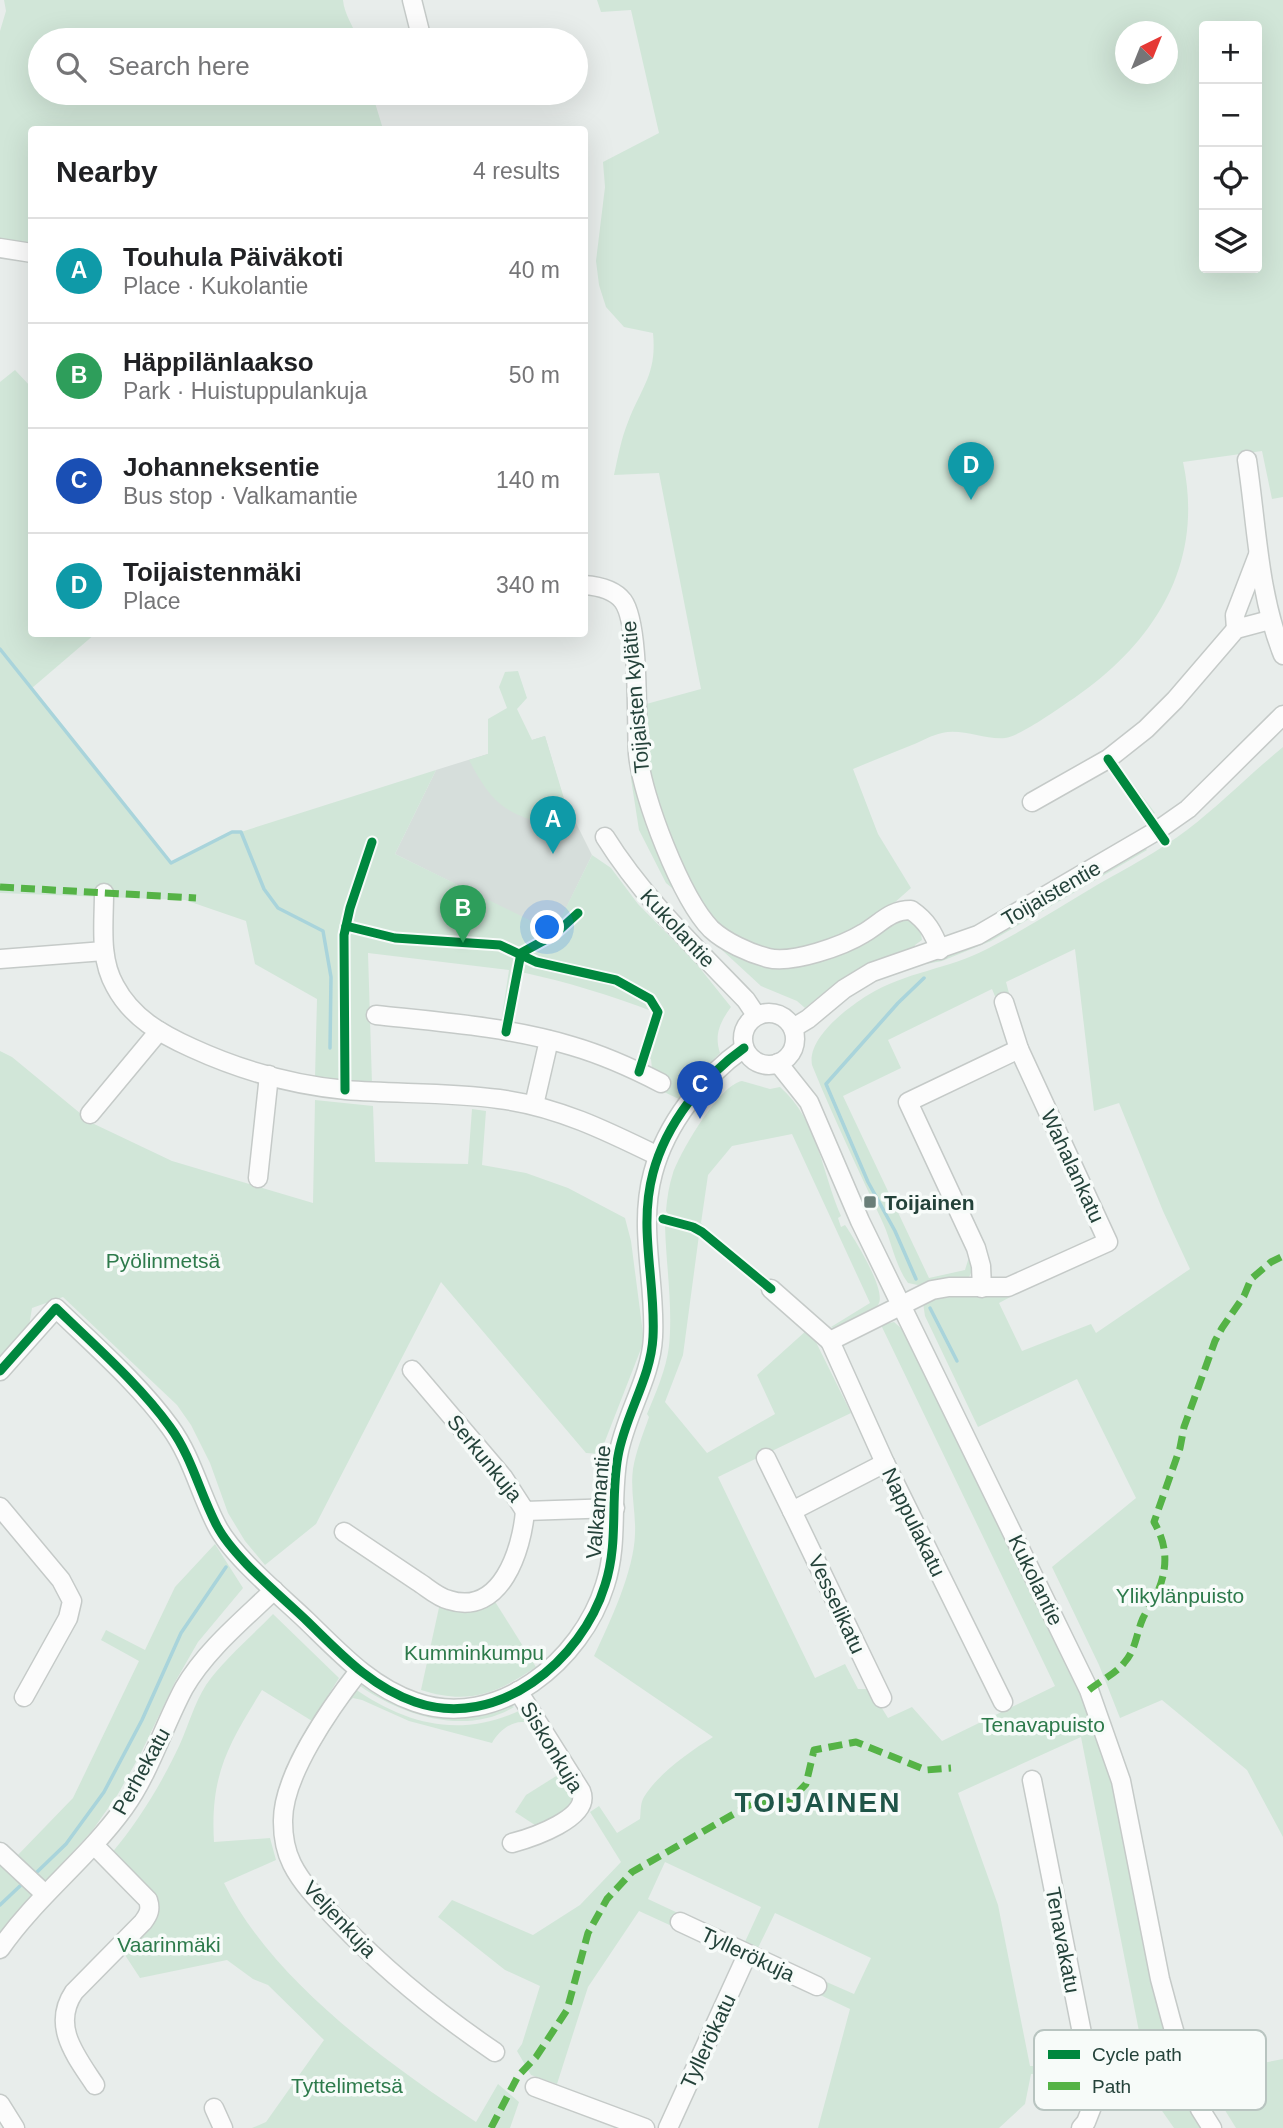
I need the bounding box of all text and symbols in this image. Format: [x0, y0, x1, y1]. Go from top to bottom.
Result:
north arrow [1115, 21, 1178, 84]
map controls [1199, 21, 1262, 273]
button: + [1199, 21, 1262, 84]
search box [28, 28, 588, 105]
icon: search [52, 48, 90, 86]
text: Search here [108, 51, 250, 81]
button: − [1199, 84, 1262, 147]
button: locate [1199, 147, 1262, 210]
text: Nearby [56, 155, 158, 188]
text: 4 results [473, 158, 560, 184]
button: layers [1199, 210, 1262, 273]
text: Touhula Päiväkoti [123, 242, 344, 272]
text: A [71, 257, 87, 283]
text: 40 m [509, 257, 560, 283]
text: Place · Kukolantie [123, 273, 308, 299]
text: Häppilänlaakso [123, 347, 314, 377]
text: B [71, 362, 87, 388]
text: 50 m [509, 362, 560, 388]
text: Park · Huistuppulankuja [123, 378, 367, 404]
pin: D [948, 442, 994, 500]
text: Johanneksentie [123, 452, 320, 482]
text: C [71, 467, 87, 493]
text: 140 m [496, 467, 560, 493]
text: Bus stop · Valkamantie [123, 483, 358, 509]
text: Toijaistenmäki [123, 557, 302, 587]
text: D [71, 572, 87, 598]
text: 340 m [496, 572, 560, 598]
text: Place [123, 588, 181, 614]
street label: Toijaisten kylätie [617, 620, 653, 774]
pin: A [530, 796, 576, 854]
street label: Toijaistentie [998, 856, 1104, 930]
street label: Kukolantie [636, 884, 720, 972]
pin: B [440, 885, 486, 943]
your location [530, 910, 564, 944]
pin: C [677, 1061, 723, 1119]
street label: Wahalankatu [1037, 1106, 1109, 1226]
place label: Toijainen [884, 1191, 975, 1214]
marker: Toijainen [862, 1194, 878, 1210]
park label: Pyölinmetsä [106, 1249, 221, 1272]
street label: Serkunkuja [443, 1410, 527, 1506]
street label: Valkamantie [582, 1444, 614, 1560]
street label: Nappulakatu [878, 1464, 950, 1580]
street label: Kukolantie [1004, 1531, 1068, 1629]
street label: Vesselikatu [804, 1551, 870, 1657]
park label: Ylikylänpuisto [1116, 1584, 1244, 1607]
park label: Kumminkumpu [404, 1641, 544, 1664]
street label: Siskonkuja [516, 1698, 588, 1797]
park label: Tenavapuisto [981, 1713, 1105, 1736]
street label: Perhekatu [108, 1724, 174, 1818]
district label: TOIJAINEN [735, 1787, 901, 1818]
street label: Veljenkuja [299, 1876, 381, 1962]
street label: Tenavakatu [1041, 1885, 1085, 1995]
street label: Tyllerökuja [698, 1922, 799, 1986]
park label: Vaarinmäki [117, 1933, 221, 1956]
street label: Tyllerökatu [676, 1990, 740, 2092]
legend [1034, 2030, 1266, 2110]
text: Cycle path [1092, 2044, 1182, 2065]
park label: Tyttelimetsä [291, 2074, 403, 2097]
text: Path [1092, 2076, 1131, 2097]

